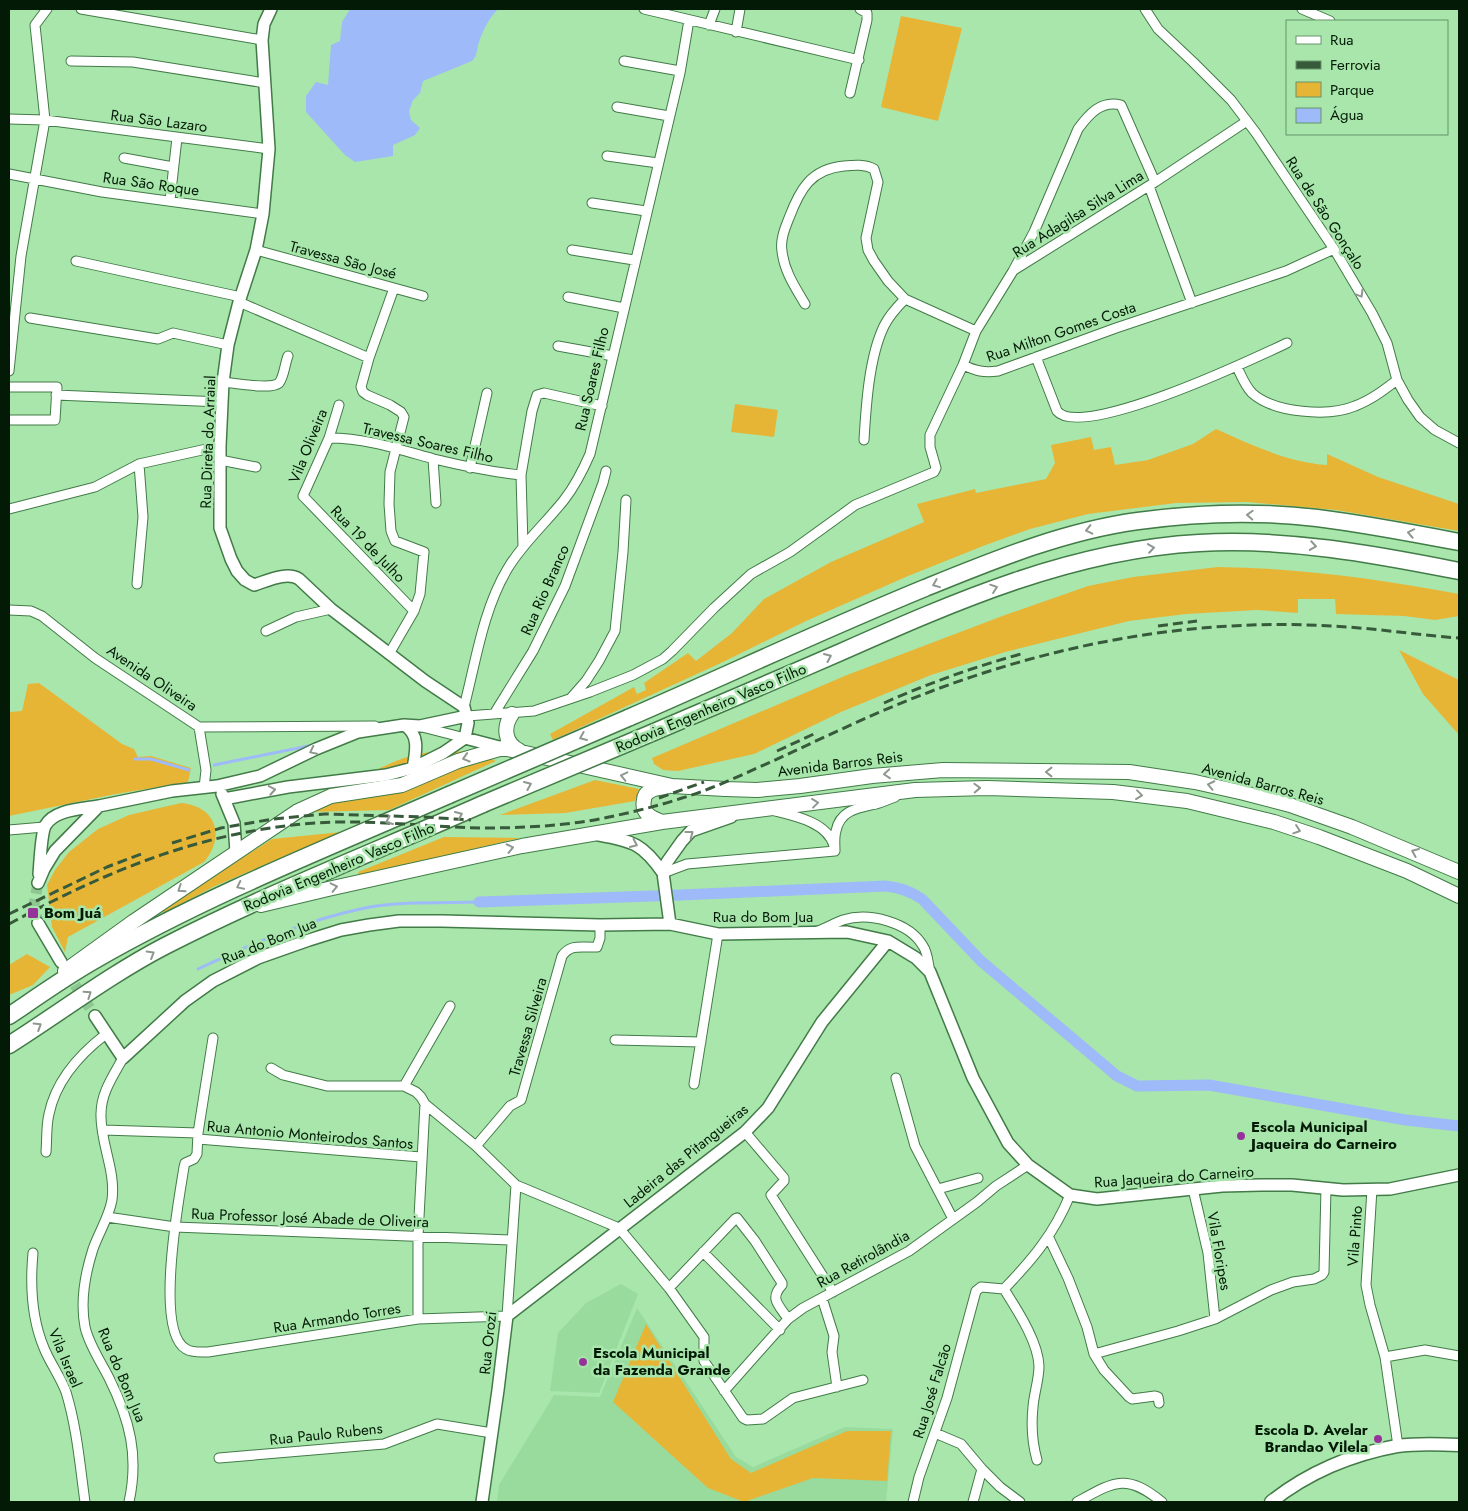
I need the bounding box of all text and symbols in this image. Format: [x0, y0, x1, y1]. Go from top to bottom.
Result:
legend [1286, 20, 1448, 135]
text: Rua [1330, 29, 1354, 51]
text: Ferrovia [1330, 54, 1381, 76]
text: Parque [1330, 79, 1374, 101]
street label: Rua São Lazaro [109, 104, 209, 138]
text: Água [1330, 104, 1364, 126]
street label: Rua de São Gonçalo [1280, 152, 1370, 274]
street label: Rua Adagilsa Silva Lima [1008, 165, 1148, 263]
street label: Rua São Roque [101, 166, 201, 202]
street label: Travessa São José [287, 235, 399, 285]
one-way arrow [1354, 288, 1364, 297]
street label: Rua Milton Gomes Costa [983, 296, 1139, 368]
street label: Rua Soares Filho [569, 325, 615, 433]
street label: Rua Direta do Arraial [195, 375, 221, 509]
street label: Vila Oliveira [283, 405, 333, 487]
street label: Travessa Soares Filho [360, 417, 496, 469]
street label: Rua 19 de Julho [325, 501, 411, 587]
one-way arrow [1246, 509, 1254, 520]
one-way arrow [1084, 524, 1093, 535]
one-way arrow [1407, 528, 1416, 539]
one-way arrow [1309, 540, 1317, 551]
street label: Rua Rio Branco [515, 541, 575, 639]
one-way arrow [1147, 543, 1155, 554]
one-way arrow [932, 578, 941, 588]
one-way arrow [989, 584, 998, 594]
street label: Avenida Oliveira [102, 640, 202, 716]
one-way arrow [823, 653, 832, 664]
street label: Rodovia Engenheiro Vasco Filho [612, 658, 810, 758]
one-way arrow [579, 730, 588, 741]
one-way arrow [309, 745, 318, 755]
street label: Avenida Barros Reis [776, 745, 904, 783]
one-way arrow [463, 753, 471, 763]
street label: Avenida Barros Reis [1199, 757, 1327, 811]
one-way arrow [1045, 767, 1053, 777]
one-way arrow [883, 769, 891, 780]
one-way arrow [620, 771, 629, 782]
one-way arrow [523, 781, 532, 792]
one-way arrow [1206, 781, 1215, 791]
one-way arrow [973, 783, 981, 794]
one-way arrow [268, 785, 277, 796]
one-way arrow [1135, 789, 1143, 800]
one-way arrow [811, 798, 819, 809]
one-way arrow [454, 811, 463, 822]
one-way arrow [385, 815, 394, 826]
street label: Rodovia Engenheiro Vasco Filho [240, 817, 438, 917]
one-way arrow [1293, 824, 1301, 834]
one-way arrow [684, 831, 694, 840]
one-way arrow [629, 838, 638, 848]
one-way arrow [505, 843, 514, 854]
one-way arrow [1411, 848, 1420, 859]
one-way arrow [236, 880, 245, 891]
one-way arrow [330, 882, 339, 893]
one-way arrow [178, 883, 187, 892]
place label: Bom Juá [44, 902, 101, 924]
marker: Bom Juá [26, 906, 40, 920]
street label: Rua do Bom Jua [713, 906, 813, 928]
street label: Rua do Bom Jua [218, 912, 320, 970]
one-way arrow [146, 951, 155, 961]
street label: Travessa Silveira [503, 975, 553, 1079]
one-way arrow [83, 990, 92, 1000]
one-way arrow [32, 1023, 41, 1033]
street label: Ladeira das Pitangueiras [619, 1099, 753, 1213]
street label: Rua Antonio Monteirodos Santos [206, 1115, 414, 1155]
place label: Escola Municipal Jaqueira do Carneiro [1248, 1116, 1397, 1155]
marker: Escola Municipal Jaqueira do Carneiro [1235, 1130, 1247, 1142]
street label: Rua Jaqueira do Carneiro [1093, 1160, 1255, 1194]
street label: Rua Professor José Abade de Oliveira [191, 1203, 429, 1233]
street label: Vila Pinto [1342, 1205, 1368, 1267]
street label: Vila Floripes [1201, 1210, 1237, 1292]
street label: Rua Retirolândia [813, 1224, 913, 1294]
street label: Rua Armando Torres [272, 1297, 402, 1339]
street label: Rua Orozi [474, 1310, 502, 1376]
street label: Rua do Bom Jua [92, 1324, 152, 1426]
street label: Vila Israel [43, 1325, 87, 1391]
street label: Rua José Falcão [907, 1341, 957, 1441]
place label: Escola Municipal da Fazenda Grande [593, 1342, 731, 1381]
marker: Escola Municipal da Fazenda Grande [577, 1356, 589, 1368]
street label: Rua Paulo Rubens [268, 1417, 384, 1451]
place label: Escola D. Avelar Brandao Vilela [1254, 1419, 1369, 1458]
marker: Escola D. Avelar Brandao Vilela [1372, 1433, 1384, 1445]

